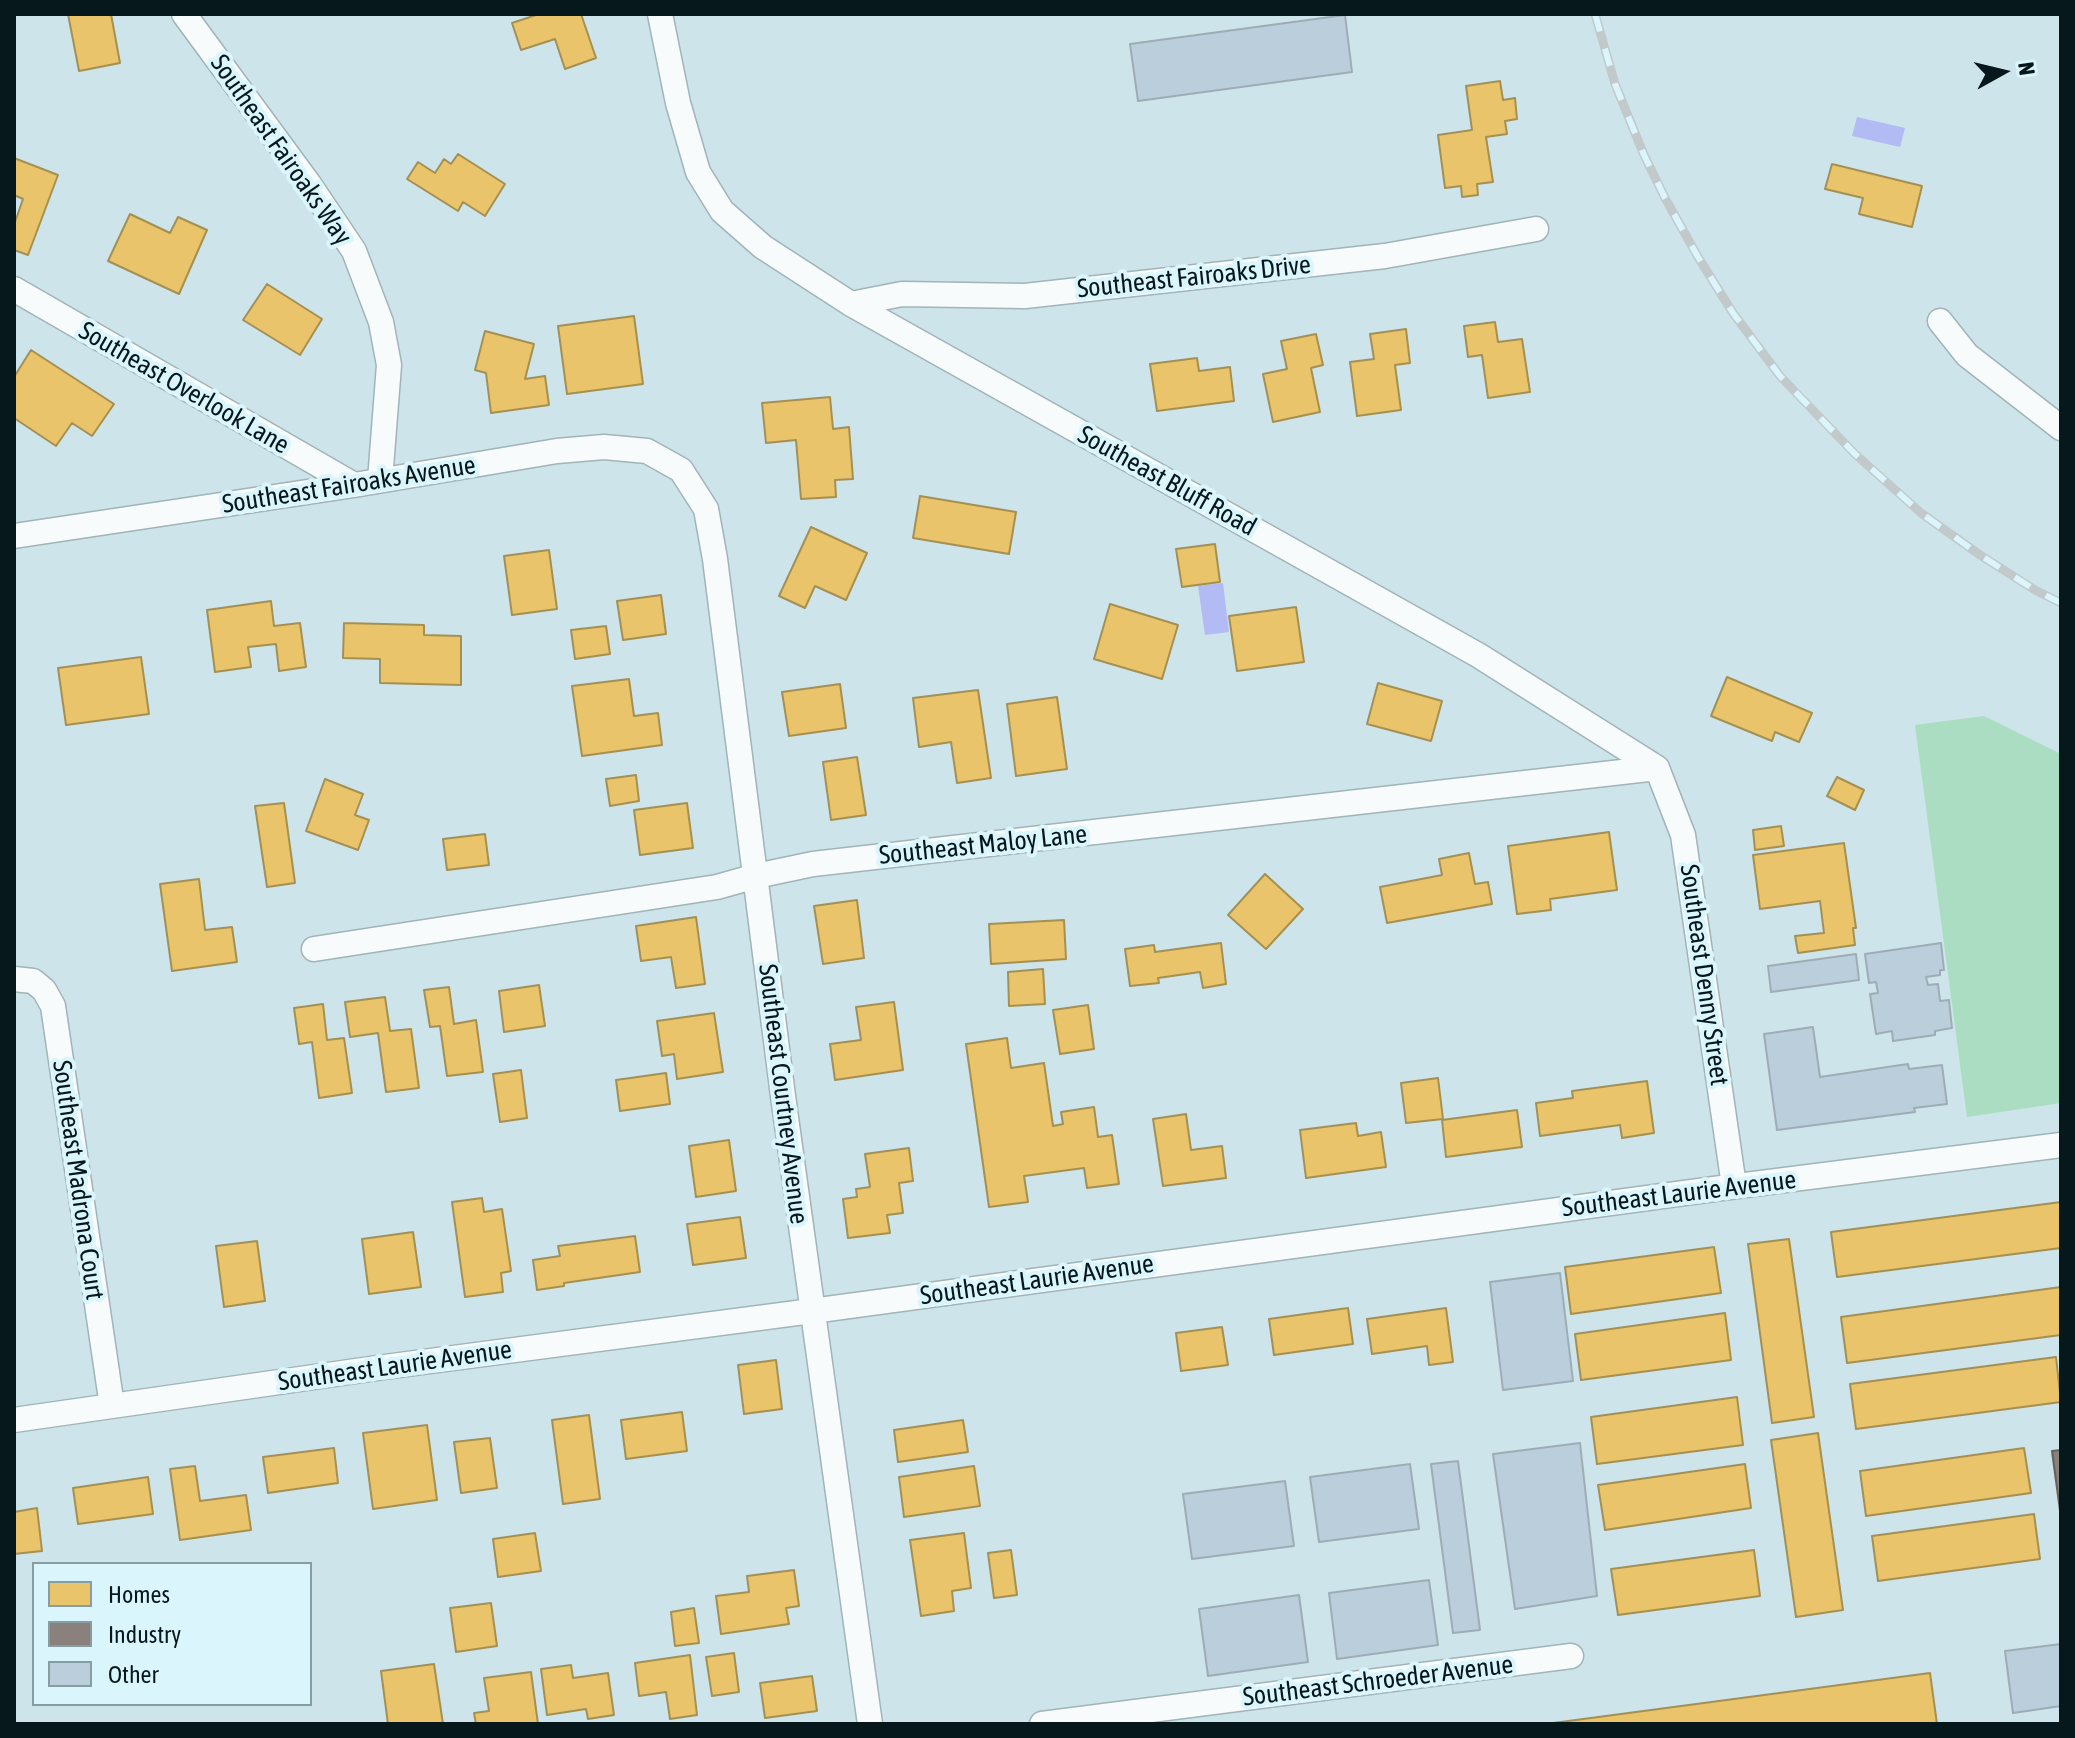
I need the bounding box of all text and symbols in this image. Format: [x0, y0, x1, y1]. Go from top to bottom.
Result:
north arrow [1963, 32, 2043, 112]
street label: Southeast Fairoaks Way [204, 49, 358, 251]
text: N [2013, 60, 2041, 77]
street label: Southeast Fairoaks Drive [1076, 249, 1312, 305]
street label: Southeast Overlook Lane [73, 315, 295, 461]
street label: Southeast Bluff Road [1072, 419, 1262, 543]
street label: Southeast Fairoaks Avenue [220, 450, 478, 520]
street label: Southeast Maloy Lane [878, 819, 1088, 871]
street label: Southeast Denny Street [1673, 863, 1735, 1087]
street label: Southeast Courtney Avenue [752, 962, 814, 1226]
street label: Southeast Madrona Court [46, 1058, 110, 1302]
street label: Southeast Laurie Avenue [1560, 1164, 1798, 1224]
street label: Southeast Laurie Avenue [918, 1248, 1156, 1312]
street label: Southeast Laurie Avenue [276, 1334, 514, 1398]
legend [32, 1562, 312, 1706]
text: Homes [108, 1581, 170, 1608]
text: Industry [108, 1621, 181, 1648]
street label: Southeast Schroeder Avenue [1241, 1649, 1515, 1713]
text: Other [108, 1661, 159, 1688]

